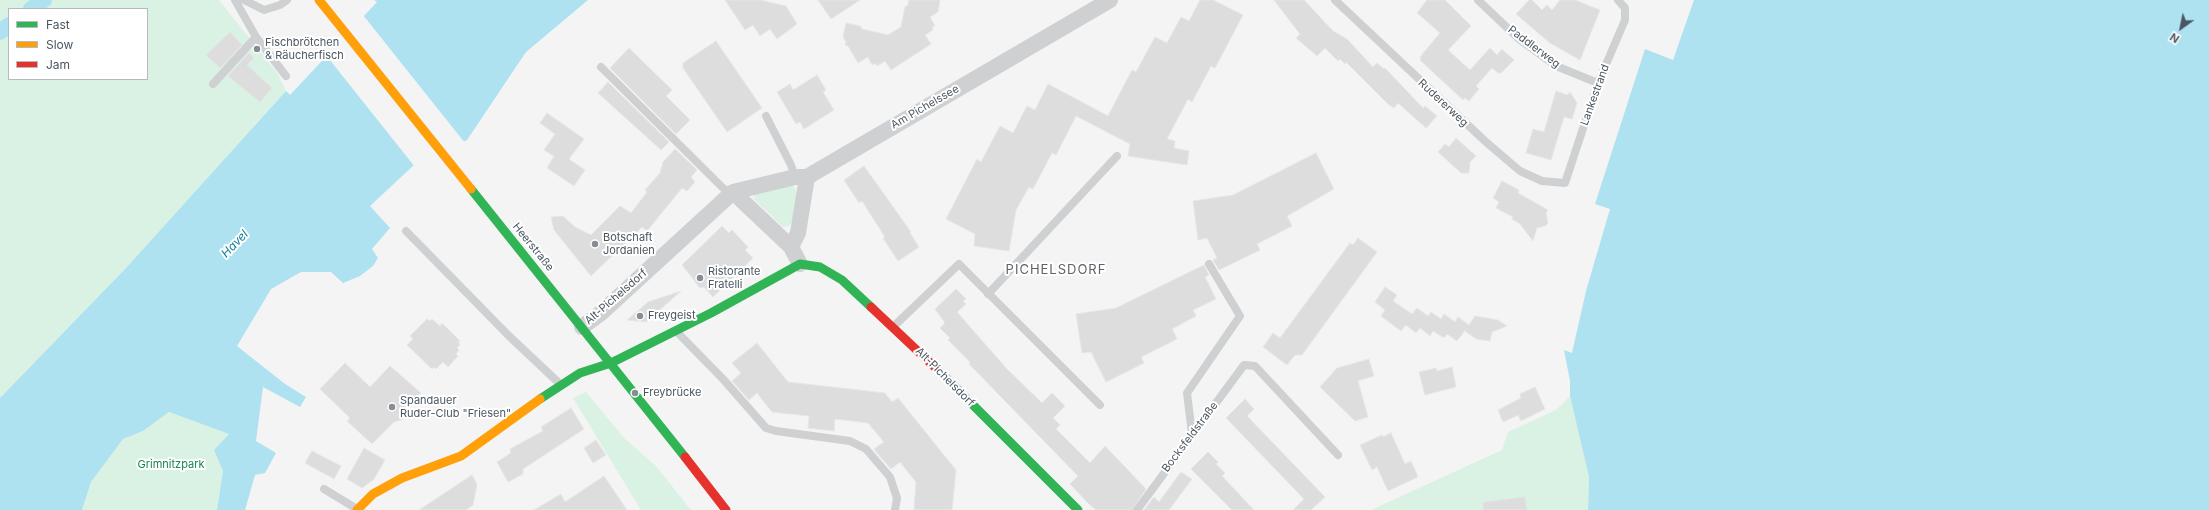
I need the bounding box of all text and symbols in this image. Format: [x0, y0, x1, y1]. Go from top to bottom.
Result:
legend [8, 8, 148, 80]
north arrow [2161, 8, 2201, 48]
text: Fast [46, 17, 70, 32]
street label: Paddlerweg [1505, 23, 1563, 71]
text: N [2167, 30, 2182, 46]
place label: Fischbrötchen & Räucherfisch [265, 36, 344, 62]
text: Slow [46, 37, 73, 52]
marker: Fischbrötchen & Räucherfisch [252, 44, 262, 54]
text: Jam [46, 57, 70, 72]
street label: Lankestrand [1578, 63, 1612, 127]
street label: Rudererweg [1415, 77, 1471, 129]
street label: Am Pichelssee [889, 82, 961, 132]
street label: Heerstraße [510, 220, 556, 274]
water label: Havel [219, 227, 251, 261]
place label: Botschaft Jordanien [603, 231, 655, 257]
marker: Botschaft Jordanien [590, 239, 600, 249]
district label: PICHELSDORF [1006, 262, 1106, 278]
place label: Ristorante Fratelli [708, 265, 760, 291]
street label: Alt-Pichelsdorf [582, 266, 650, 328]
marker: Ristorante Fratelli [695, 273, 705, 283]
place label: Freygeist [648, 309, 696, 323]
marker: Freygeist [635, 311, 645, 321]
street label: Alt-Pichelsdorf [913, 345, 977, 409]
place label: Freybrücke [643, 386, 701, 400]
marker: Freybrücke [630, 388, 640, 398]
place label: Spandauer Ruder-Club "Friesen" [400, 394, 511, 420]
street label: Bocksfeldstraße [1159, 399, 1221, 475]
marker: Spandauer Ruder-Club "Friesen" [387, 402, 397, 412]
park label: Grimnitzpark [137, 458, 205, 472]

